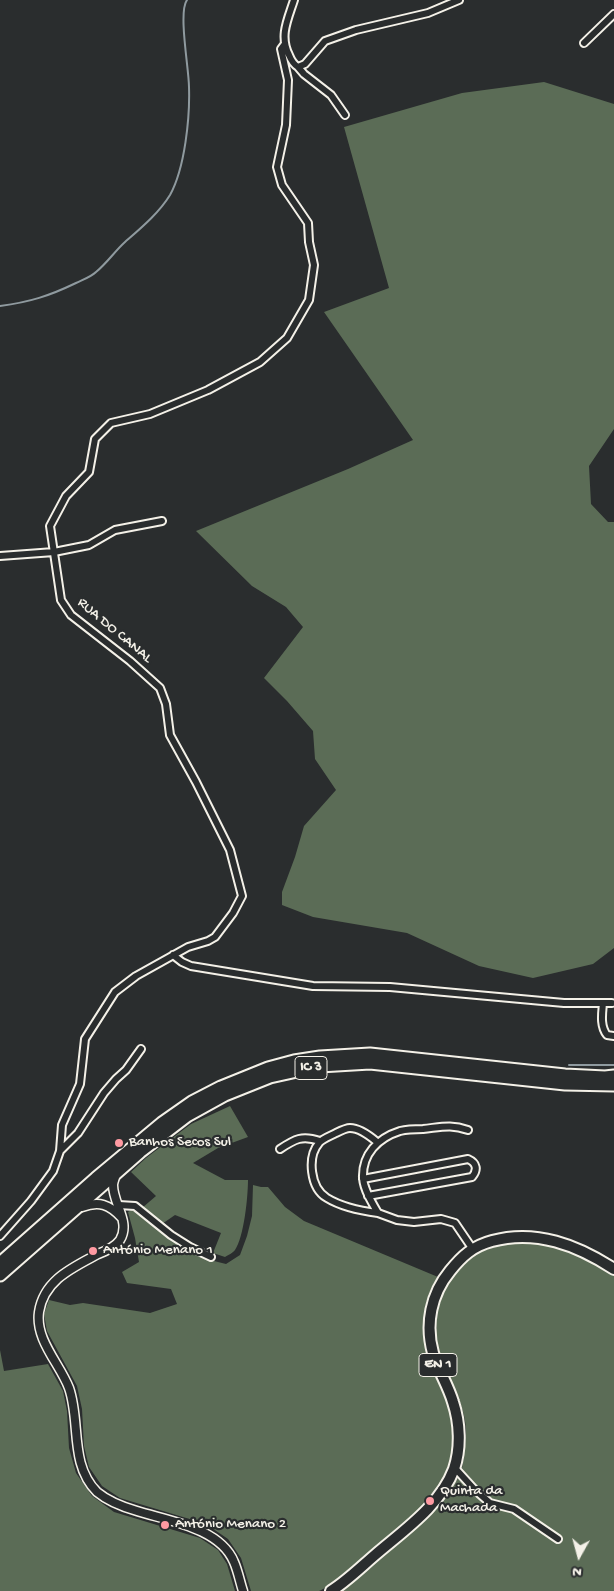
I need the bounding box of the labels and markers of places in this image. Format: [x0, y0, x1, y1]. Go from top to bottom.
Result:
place label: Banhos Secos Sul [129, 1134, 231, 1152]
marker: Banhos Secos Sul [113, 1137, 125, 1149]
place label: António Menano 1 [103, 1242, 213, 1260]
marker: António Menano 1 [87, 1245, 99, 1257]
place label: Quinta da Machada [440, 1483, 503, 1518]
marker: Quinta da Machada [424, 1495, 436, 1507]
place label: António Menano 2 [175, 1516, 286, 1534]
marker: António Menano 2 [159, 1519, 171, 1531]

